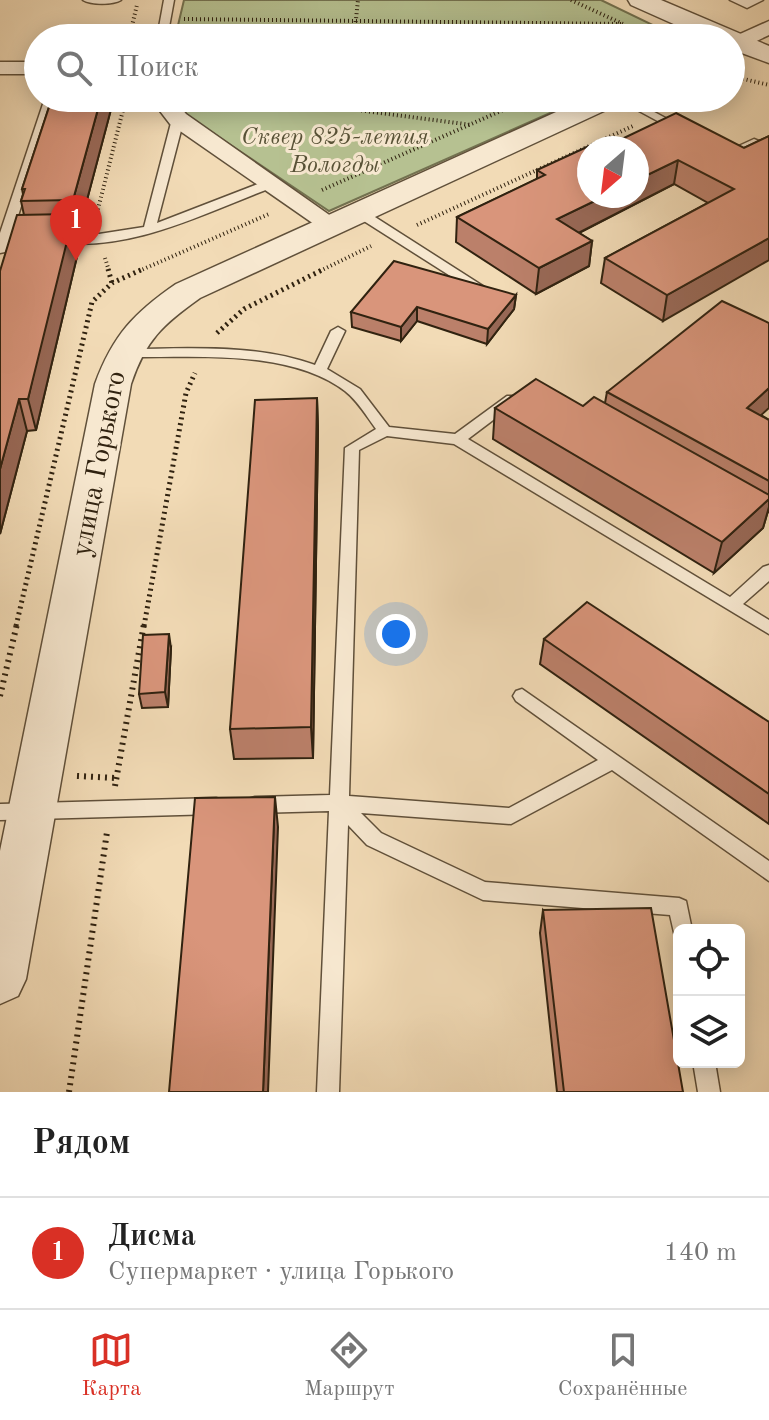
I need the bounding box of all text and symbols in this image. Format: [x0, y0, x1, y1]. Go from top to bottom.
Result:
search box [24, 24, 745, 112]
icon: search [52, 46, 96, 90]
text: Поиск [116, 53, 199, 83]
park label: Сквер 825-летия Вологды [241, 126, 429, 178]
north arrow [577, 136, 649, 208]
pin: 1 [50, 195, 102, 261]
street label: улица Горького [68, 369, 132, 559]
your location [376, 614, 416, 654]
map controls [673, 924, 745, 1068]
button: locate [673, 924, 745, 996]
button: layers [673, 996, 745, 1068]
text: Рядом [32, 1127, 131, 1161]
text: Дисма [108, 1222, 196, 1252]
text: 1 [50, 1240, 66, 1266]
text: 140 m [664, 1240, 737, 1266]
text: Супермаркет · улица Горького [108, 1259, 454, 1285]
tab: Карта [82, 1328, 141, 1403]
tab: Маршрут [304, 1328, 395, 1403]
tab: Сохранённые [558, 1328, 687, 1403]

